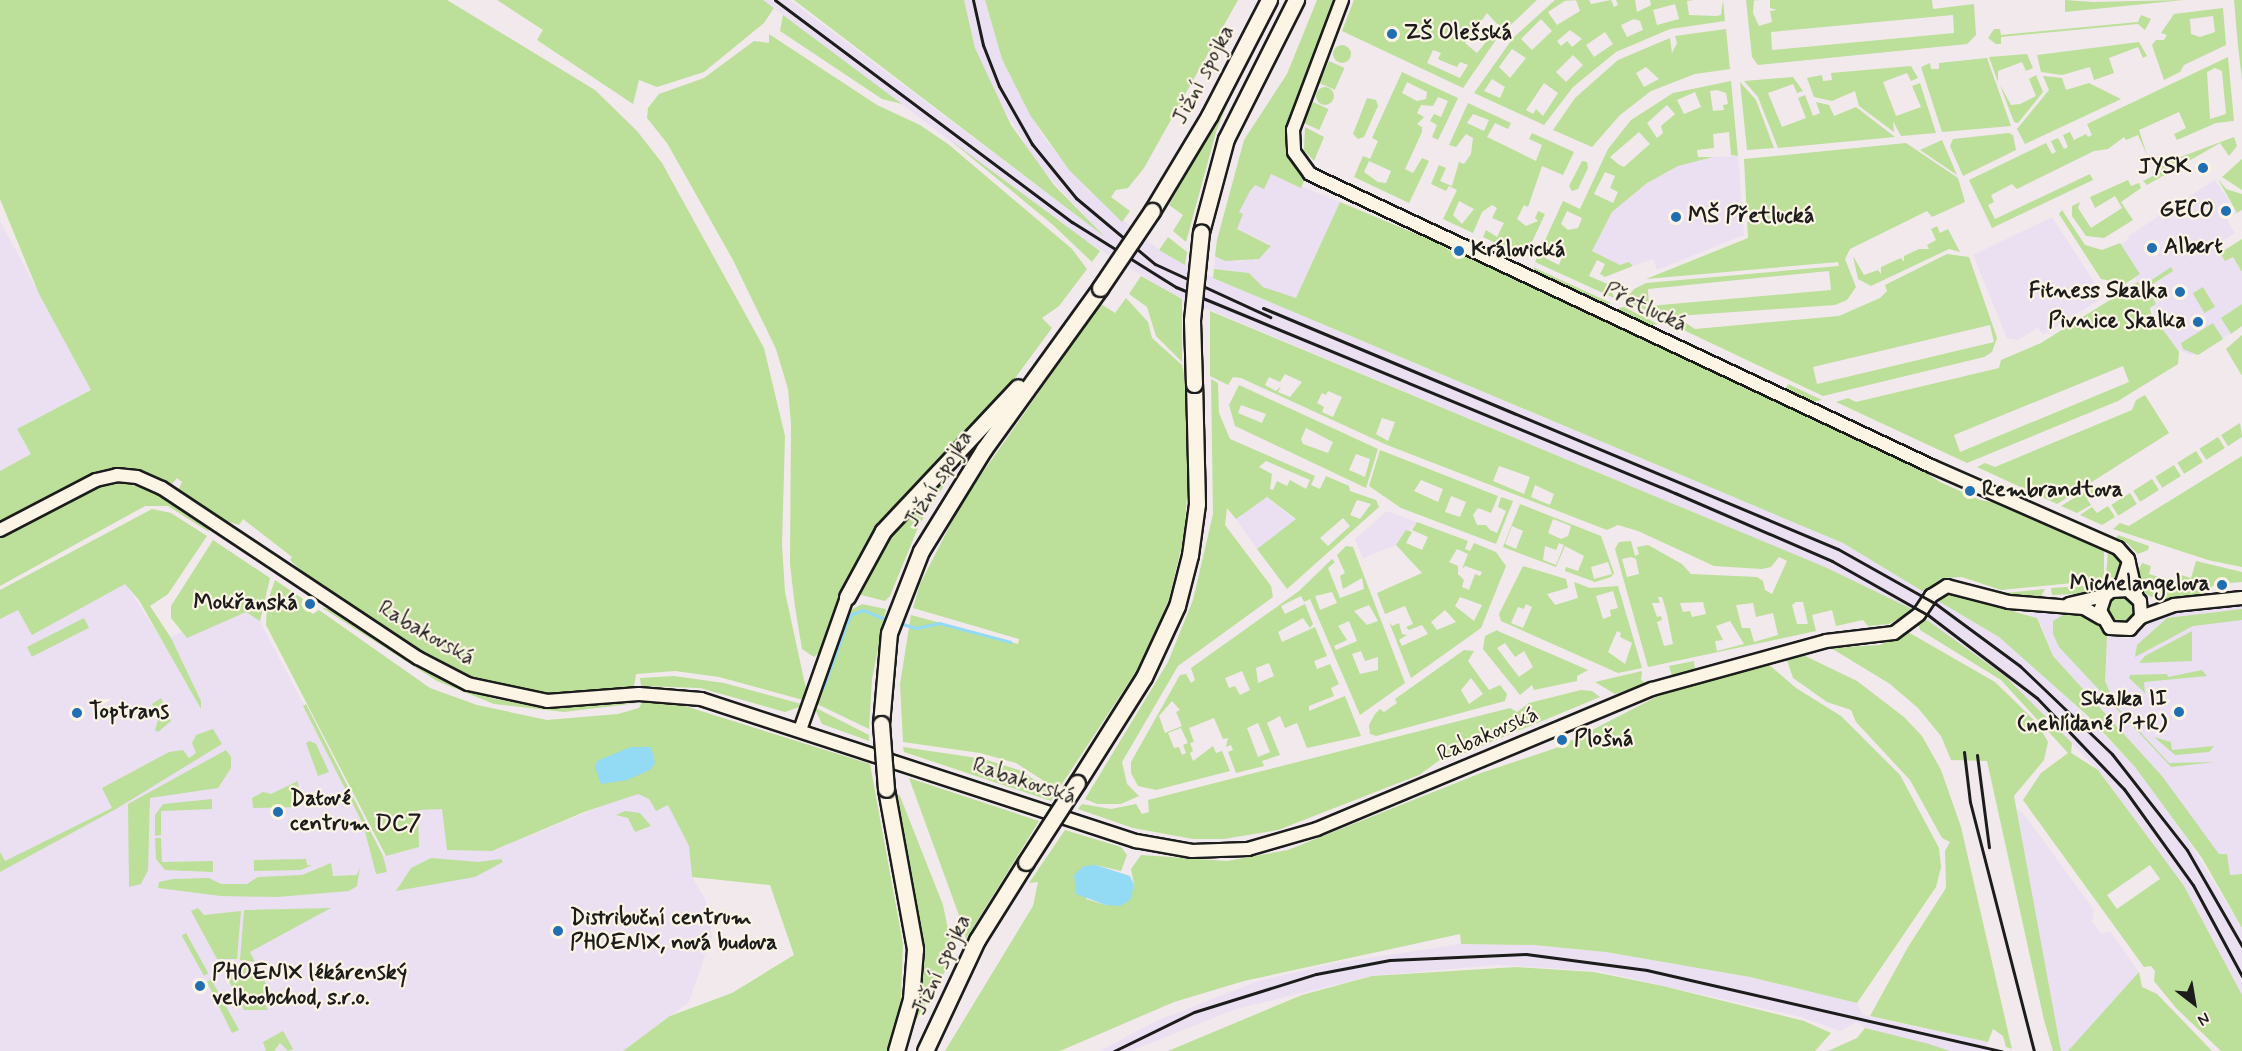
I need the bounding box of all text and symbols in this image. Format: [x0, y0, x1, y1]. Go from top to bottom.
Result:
street label: Jižní spojka [1167, 21, 1241, 129]
place label: ZŠ Olešská [1404, 21, 1512, 47]
marker: ZŠ Olešská [1385, 27, 1399, 41]
place label: JYSK [2138, 155, 2191, 181]
marker: JYSK [2196, 161, 2210, 175]
place label: GECO [2159, 198, 2214, 224]
place label: MŠ Přetlucká [1688, 204, 1814, 230]
marker: GECO [2219, 204, 2233, 218]
marker: MŠ Přetlucká [1669, 210, 1683, 224]
place label: Albert [2164, 235, 2223, 261]
place label: Královická [1471, 238, 1565, 264]
marker: Albert [2145, 241, 2159, 255]
marker: Královická [1452, 244, 1466, 258]
street label: Přetlucká [1599, 277, 1691, 339]
place label: Fitness Skalka [2028, 279, 2168, 305]
marker: Fitness Skalka [2173, 285, 2187, 299]
place label: Pivnice Skalka [2048, 309, 2186, 335]
marker: Pivnice Skalka [2191, 315, 2205, 329]
street label: Jižní spojka [899, 426, 979, 532]
place label: Rembrandtova [1982, 478, 2123, 504]
marker: Rembrandtova [1963, 484, 1977, 498]
place label: Michelangelova [2070, 572, 2210, 598]
marker: Michelangelova [2215, 578, 2229, 592]
place label: Mokřanská [194, 591, 298, 617]
street label: Rabakovská [373, 596, 479, 672]
marker: Mokřanská [303, 597, 317, 611]
place label: Skalka II (nehlídané P+R) [2017, 686, 2167, 738]
place label: Toptrans [89, 700, 169, 726]
street label: Rabakovská [1433, 702, 1543, 768]
marker: Skalka II (nehlídané P+R) [2172, 705, 2186, 719]
marker: Toptrans [70, 706, 84, 720]
place label: Plošná [1574, 727, 1633, 753]
marker: Plošná [1555, 733, 1569, 747]
street label: Rabakovská [969, 753, 1079, 811]
place label: Datové centrum DC7 [290, 786, 417, 837]
marker: Datové centrum DC7 [271, 805, 285, 819]
place label: Distribuční centrum PHOENIX, nová budova [570, 905, 776, 956]
street label: Jižní spojka [906, 910, 978, 1020]
marker: Distribuční centrum PHOENIX, nová budova [551, 924, 565, 938]
place label: PHOENIX lékárenský velkoobchod, s.r.o. [212, 960, 407, 1011]
north arrow [2164, 973, 2224, 1033]
marker: PHOENIX lékárenský velkoobchod, s.r.o. [193, 979, 207, 993]
text: N [2194, 1007, 2214, 1031]

